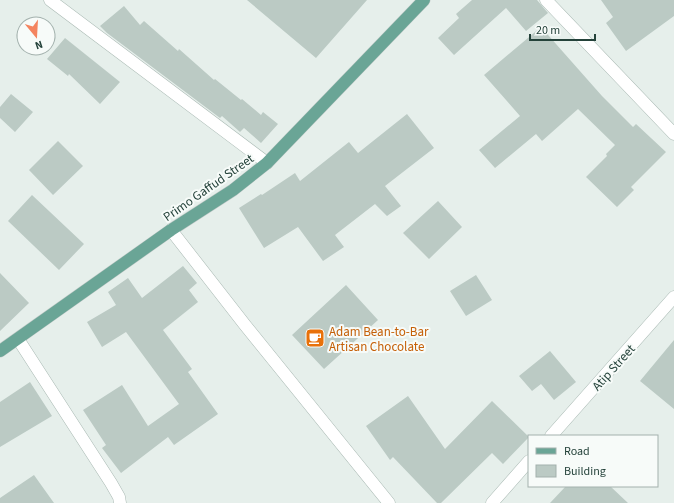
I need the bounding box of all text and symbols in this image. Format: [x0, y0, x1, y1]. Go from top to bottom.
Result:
north arrow [16, 16, 56, 56]
scale bar [530, 16, 595, 42]
text: 20 m [536, 22, 560, 39]
text: N [33, 37, 45, 53]
street label: Primo Gaffud Street [160, 149, 258, 226]
place label: Adam Bean-to-Bar Artisan Chocolate [329, 323, 429, 356]
cafe icon: Adam Bean-to-Bar Artisan Chocolate [304, 327, 326, 349]
street label: Atip Street [588, 340, 640, 395]
legend [528, 435, 658, 487]
text: Road [564, 443, 590, 460]
text: Building [564, 463, 606, 480]

